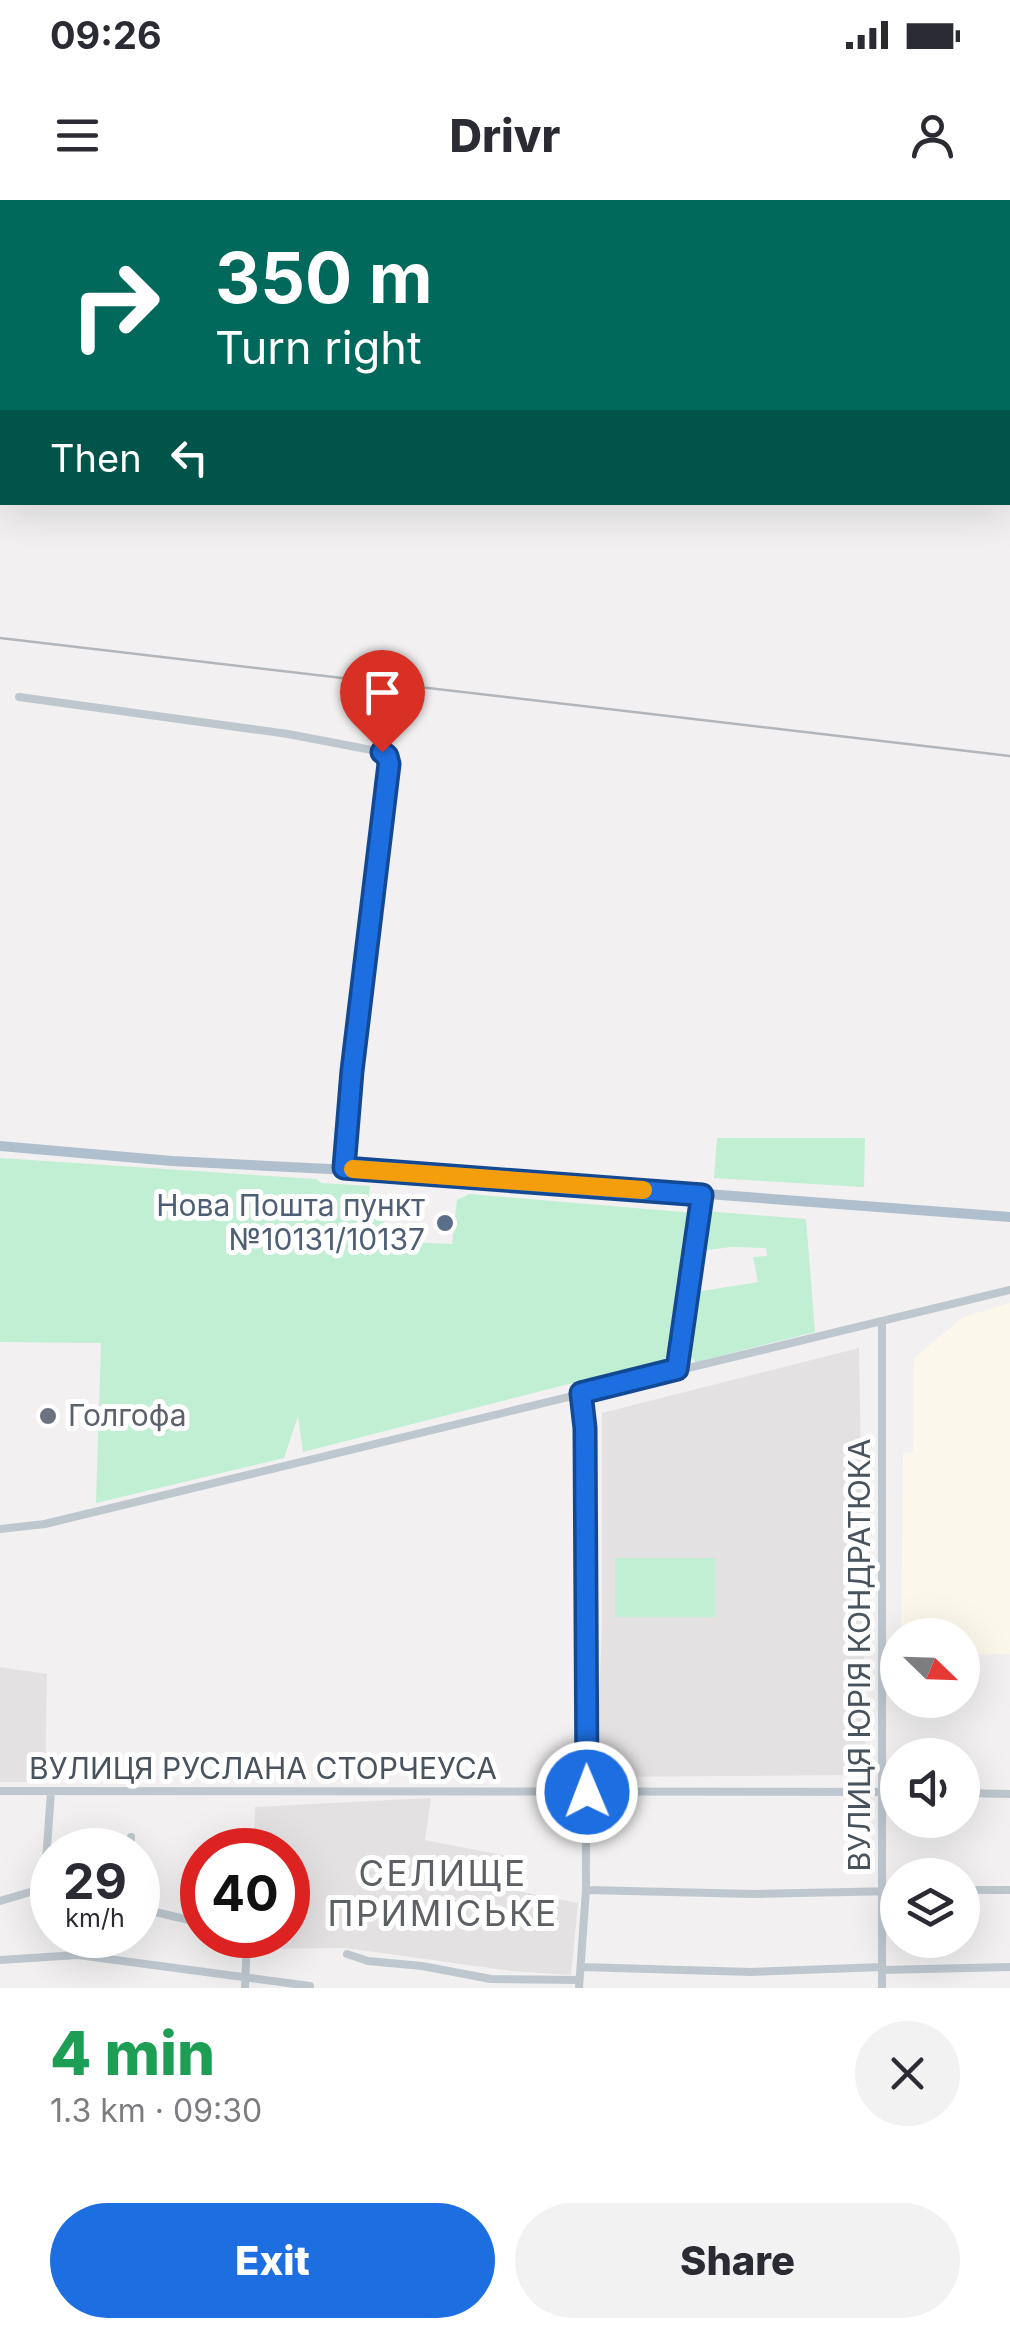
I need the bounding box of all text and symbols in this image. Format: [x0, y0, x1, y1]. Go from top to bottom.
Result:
text: 09:26 [50, 12, 162, 58]
icon: menu [50, 108, 105, 163]
text: Drivr [450, 108, 560, 163]
icon: person [905, 108, 960, 163]
text: 350 m [215, 235, 433, 320]
icon: right [50, 240, 180, 370]
text: Turn right [215, 320, 422, 375]
icon: left [162, 430, 217, 485]
text: Then [50, 435, 142, 481]
pin [340, 650, 425, 753]
icon: arrive [355, 665, 410, 720]
place label: Нова Пошта пункт №10131/10137 [156, 1187, 425, 1257]
marker: Нова Пошта пункт №10131/10137 [434, 1212, 456, 1234]
place label: Голгофа [68, 1397, 187, 1433]
marker: Голгофа [37, 1405, 59, 1427]
street label: ВУЛИЦЯ ЮРІЯ КОНДРАТЮКА [841, 1438, 877, 1872]
north arrow [880, 1618, 980, 1718]
map controls [880, 1618, 980, 1958]
button: sound [880, 1738, 980, 1838]
position arrow [535, 1740, 639, 1844]
street label: ВУЛИЦЯ РУСЛАНА СТОРЧЕУСА [29, 1750, 497, 1786]
speed limit sign: 40 [180, 1828, 310, 1958]
text: 29 [63, 1851, 127, 1911]
district label: СЕЛИЩЕ ПРИМІСЬКЕ [327, 1852, 559, 1934]
button: layers [880, 1858, 980, 1958]
text: km/h [65, 1903, 125, 1933]
text: 4 min [50, 2017, 215, 2089]
button: close [855, 2021, 960, 2126]
text: 1.3 km · 09:30 [50, 2091, 262, 2130]
button: Exit [50, 2203, 495, 2318]
button: Share [515, 2203, 960, 2318]

